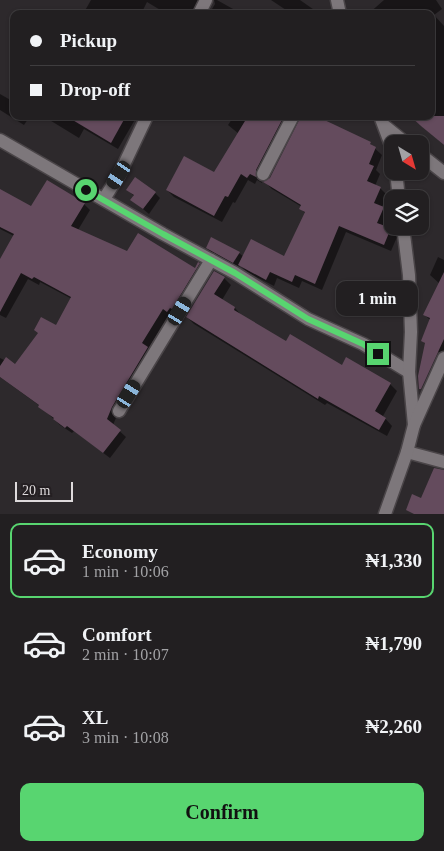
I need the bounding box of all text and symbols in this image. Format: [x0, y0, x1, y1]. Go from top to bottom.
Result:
text: Pickup [60, 30, 117, 51]
text: Drop-off [60, 79, 130, 100]
north arrow [384, 135, 429, 180]
map controls [384, 135, 429, 235]
car [104, 158, 133, 192]
route start [75, 179, 97, 201]
button: layers [384, 190, 429, 235]
callout: 1 min [337, 282, 419, 316]
text: 1 min [358, 290, 396, 307]
car [165, 294, 194, 328]
route end [367, 343, 389, 365]
car [114, 377, 143, 411]
scale bar [15, 478, 72, 502]
text: 20 m [22, 483, 50, 498]
icon: car [22, 538, 67, 583]
text: Economy [82, 541, 158, 562]
text: ₦1,330 [366, 550, 422, 571]
text: 1 min · 10:06 [82, 563, 169, 580]
icon: car [22, 621, 67, 666]
text: Comfort [82, 624, 152, 645]
text: ₦1,790 [366, 633, 422, 654]
text: 2 min · 10:07 [82, 646, 169, 663]
icon: car [22, 704, 67, 749]
text: XL [82, 707, 108, 728]
text: ₦2,260 [366, 716, 422, 737]
text: 3 min · 10:08 [82, 729, 169, 746]
button: Confirm [20, 783, 424, 841]

